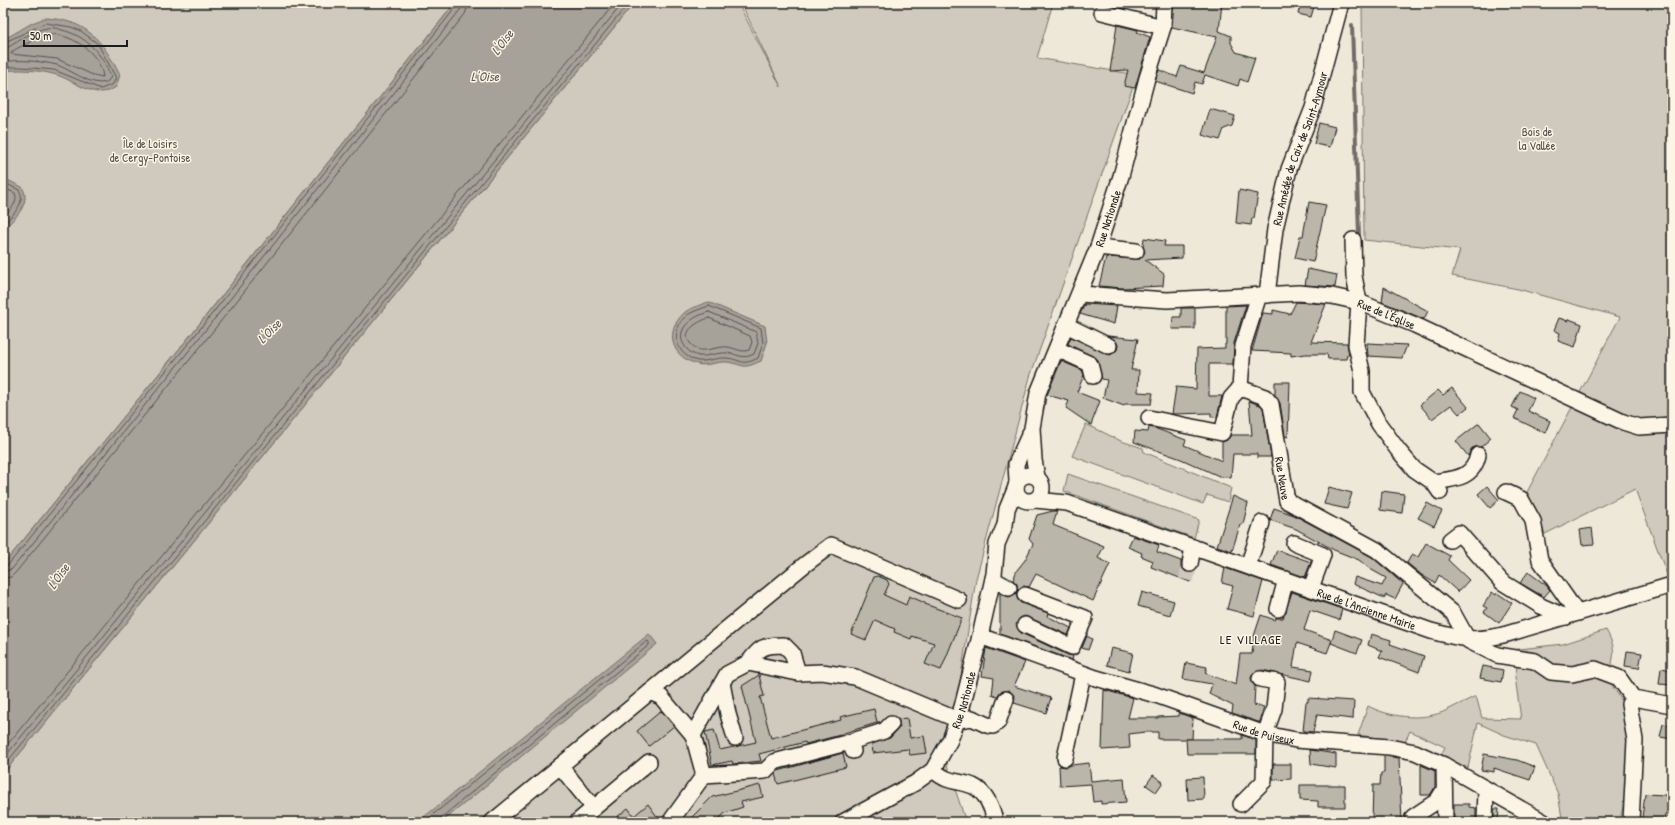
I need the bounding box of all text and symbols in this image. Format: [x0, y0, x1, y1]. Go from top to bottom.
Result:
scale bar [24, 22, 127, 48]
water label: L'Oise [487, 25, 518, 58]
text: 50 m [30, 27, 51, 44]
water label: L’Oise [471, 67, 500, 85]
street label: Rue Amédée de Caix de Saint-Aymour [1268, 69, 1331, 227]
park label: Bois de la Vallée [1519, 123, 1556, 154]
park label: Île de Loisirs de Cergy-Pontoise [110, 135, 190, 166]
street label: Rue Nationale [1090, 187, 1125, 249]
street label: Rue de l'Église [1355, 294, 1418, 333]
water label: L'Oise [253, 314, 286, 347]
street label: Rue Neuve [1271, 455, 1295, 501]
water label: L'Oise [43, 559, 74, 592]
street label: Rue de l'Ancienne Mairie [1315, 583, 1419, 634]
district label: LE VILLAGE [1220, 630, 1282, 648]
street label: Rue Nationale [946, 669, 979, 731]
street label: Rue de Puiseux [1231, 715, 1296, 748]

